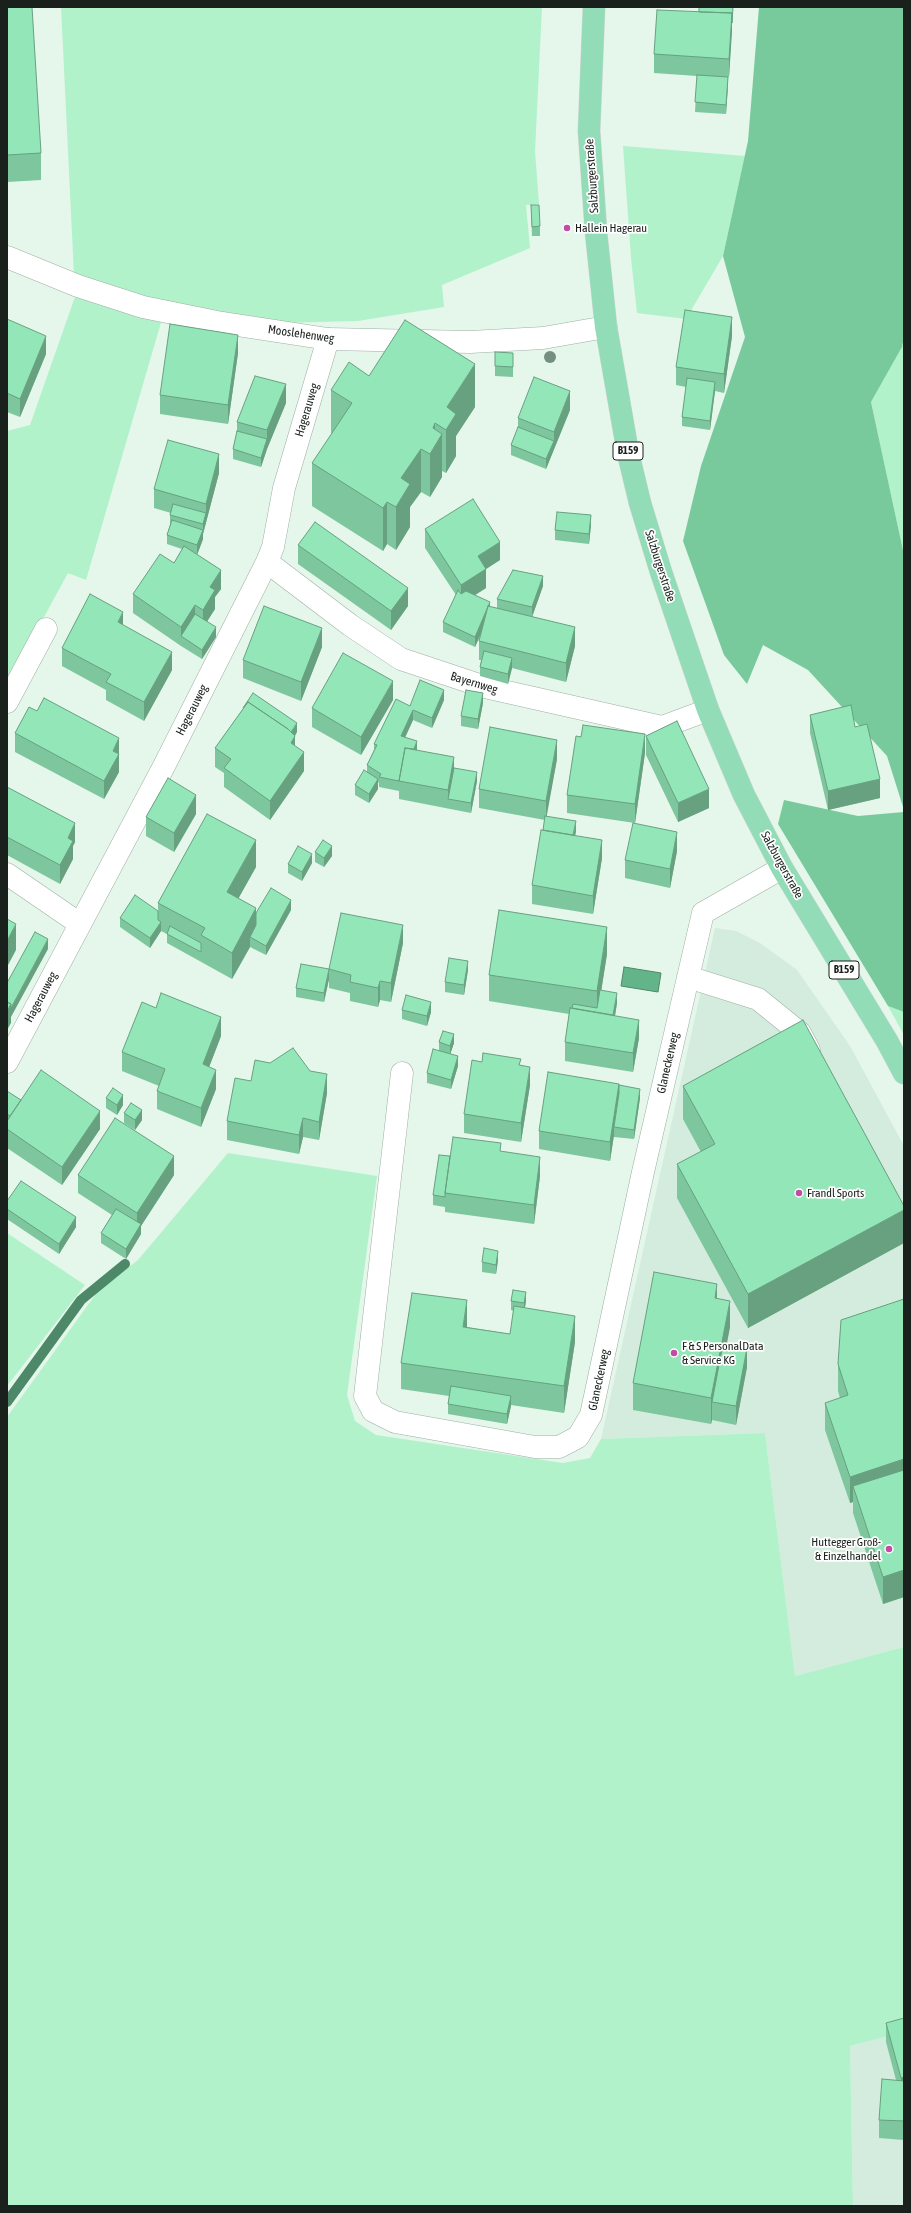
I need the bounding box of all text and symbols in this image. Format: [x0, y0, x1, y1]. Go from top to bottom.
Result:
street label: Salzburgerstraße [582, 138, 602, 214]
place label: Hallein Hagerau [575, 221, 647, 235]
marker: Hallein Hagerau [562, 223, 572, 233]
street label: Mooslehenweg [267, 322, 335, 346]
street label: Hagerauweg [292, 381, 322, 439]
road number: B159 [613, 442, 643, 460]
street label: Salzburgerstraße [642, 528, 678, 604]
street label: Bayernweg [449, 669, 499, 697]
street label: Hagerauweg [173, 682, 211, 738]
street label: Salzburgerstraße [758, 829, 806, 901]
road number: B159 [829, 961, 859, 979]
street label: Hagerauweg [22, 969, 60, 1025]
street label: Glaneckerweg [654, 1031, 682, 1095]
place label: Frandl Sports [807, 1186, 864, 1200]
marker: Frandl Sports [794, 1188, 804, 1198]
place label: F & S PersonalData & Service KG [682, 1339, 764, 1367]
street label: Glaneckerweg [585, 1348, 613, 1412]
marker: F & S PersonalData & Service KG [669, 1348, 679, 1358]
place label: Huttegger Groß- & Einzelhandel [811, 1535, 881, 1563]
marker: Huttegger Groß- & Einzelhandel [884, 1544, 894, 1554]

